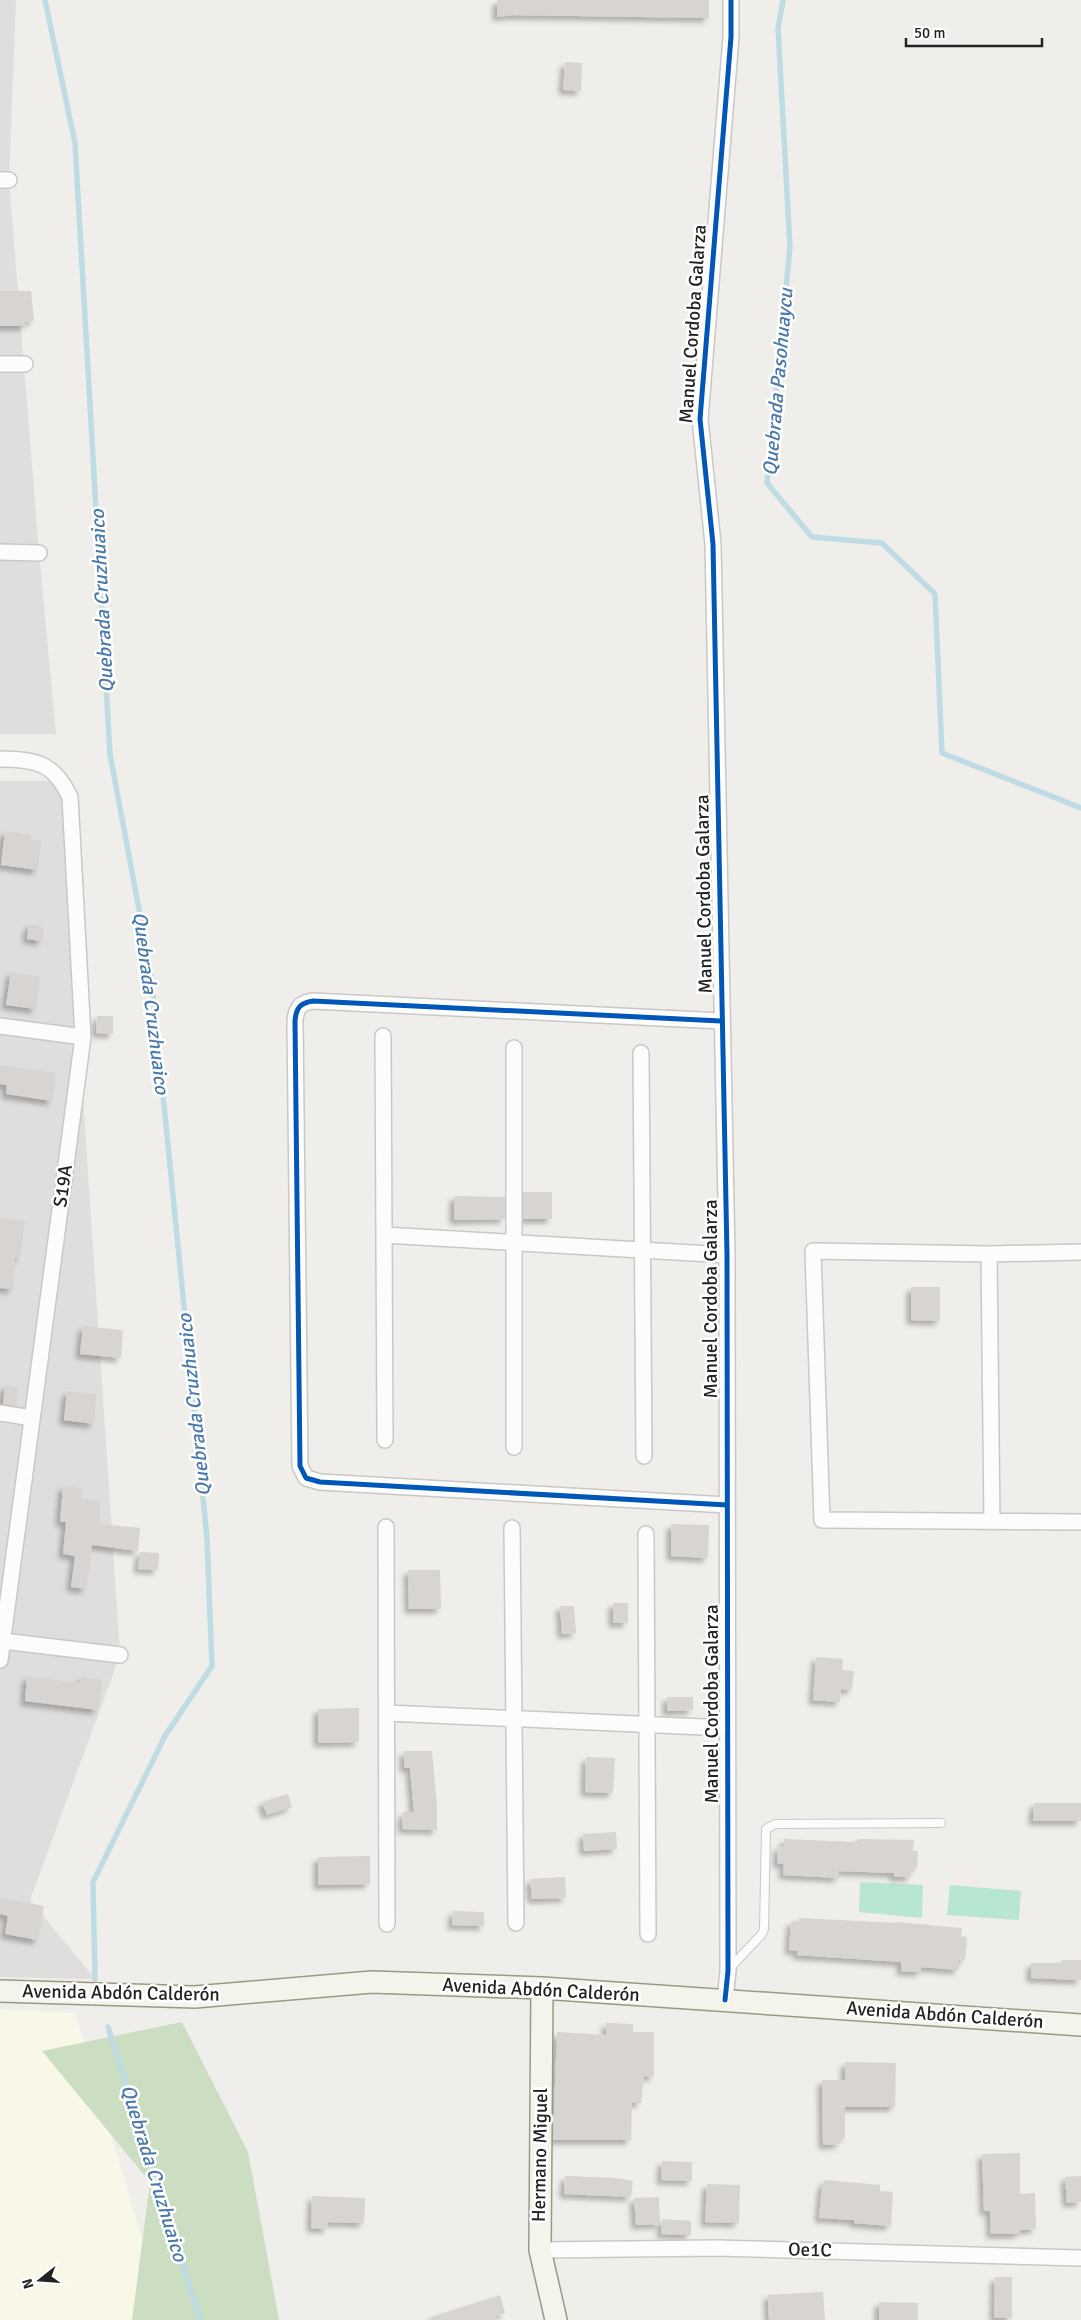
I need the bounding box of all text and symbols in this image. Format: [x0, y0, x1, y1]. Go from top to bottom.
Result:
scale bar [906, 15, 1042, 47]
text: 50 m [914, 24, 945, 42]
street label: Manuel Cordoba Galarza [674, 224, 712, 424]
water label: Quebrada Pasohuaycu [757, 286, 799, 477]
water label: Quebrada Cruzhuaico [85, 507, 119, 693]
street label: Manuel Cordoba Galarza [690, 794, 718, 994]
water label: Quebrada Cruzhuaico [127, 910, 175, 1097]
street label: S19A [48, 1163, 78, 1209]
street label: Manuel Cordoba Galarza [699, 1199, 723, 1399]
water label: Quebrada Cruzhuaico [172, 1311, 216, 1497]
street label: Manuel Cordoba Galarza [700, 1604, 724, 1804]
street label: Avenida Abdón Calderón [442, 1973, 640, 2007]
street label: Avenida Abdón Calderón [22, 1979, 220, 2007]
street label: Avenida Abdón Calderón [846, 1996, 1044, 2034]
water label: Quebrada Cruzhuaico [115, 2082, 193, 2266]
street label: Hermano Miguel [527, 2088, 553, 2222]
street label: Oe1C [788, 2238, 832, 2262]
north arrow [15, 2255, 65, 2305]
text: N [18, 2277, 38, 2291]

